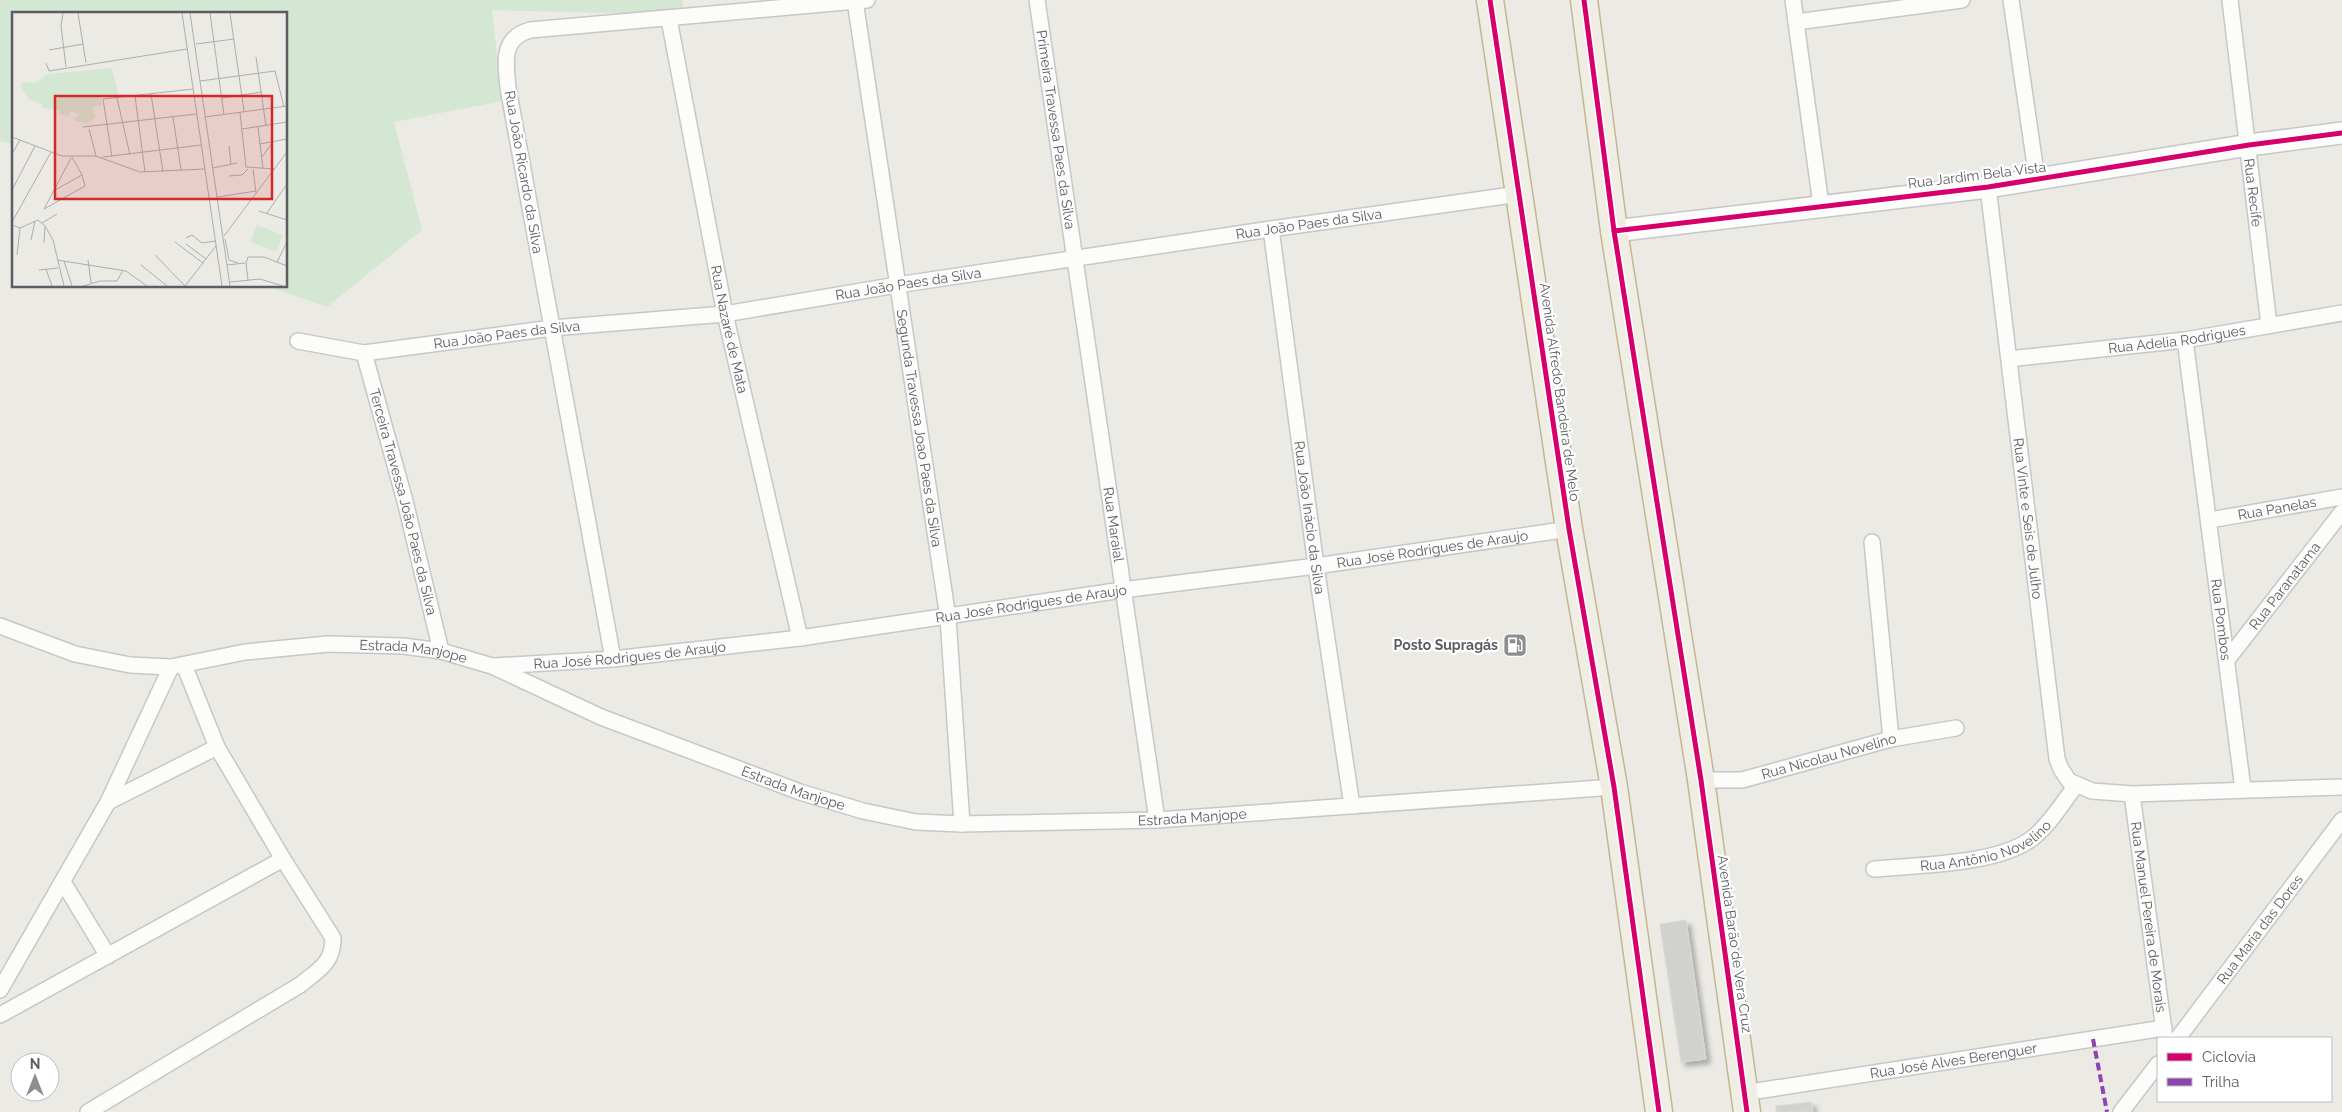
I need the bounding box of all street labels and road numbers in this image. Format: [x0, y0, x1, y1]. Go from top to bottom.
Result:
street label: Primeira Travessa Paes da Silva [1033, 29, 1078, 230]
street label: Rua João Ricardo da Silva [502, 89, 546, 255]
street label: Rua Recife [2241, 157, 2265, 228]
street label: Rua Jardim Bela Vista [1907, 159, 2047, 191]
street label: Rua João Paes da Silva [1235, 205, 1383, 242]
street label: Rua Nazaré de Mata [708, 264, 751, 395]
street label: Rua João Paes da Silva [834, 264, 982, 303]
street label: Avenida Alfredo Bandeira de Melo [1537, 282, 1583, 502]
street label: Segunda Travessa Joao Paes da Silva [894, 308, 945, 548]
street label: Rua João Paes da Silva [432, 318, 581, 352]
street label: Rua Adelia Rodrigues [2107, 322, 2247, 356]
street label: Terceira Travessa João Paes da Silva [366, 387, 440, 617]
street label: Rua Vinte e Seis de Julho [2010, 437, 2046, 600]
street label: Rua João Inácio da Silva [1291, 440, 1328, 595]
street label: Rua Maraial [1100, 486, 1127, 563]
street label: Rua Panelas [2236, 494, 2318, 523]
street label: Rua José Rodrigues de Araujo [1336, 527, 1529, 571]
street label: Rua Paranatama [2246, 539, 2324, 633]
street label: Rua Pombos [2208, 578, 2234, 662]
street label: Rua José Rodrigues de Araujo [934, 581, 1128, 626]
street label: Estrada Manjope [359, 637, 469, 666]
street label: Rua José Rodrigues de Araujo [533, 638, 727, 672]
street label: Rua Nicolau Novelino [1759, 730, 1897, 782]
street label: Estrada Manjope [739, 763, 847, 813]
street label: Estrada Manjope [1138, 806, 1247, 828]
street label: Rua Antônio Novelino [1919, 817, 2054, 874]
street label: Rua Manuel Pereira de Morais [2128, 820, 2169, 1014]
street label: Avenida Barão de Vera Cruz [1715, 854, 1755, 1034]
street label: Rua Maria das Dores [2214, 871, 2306, 987]
street label: Rua José Alves Berenguer [1869, 1040, 2038, 1081]

